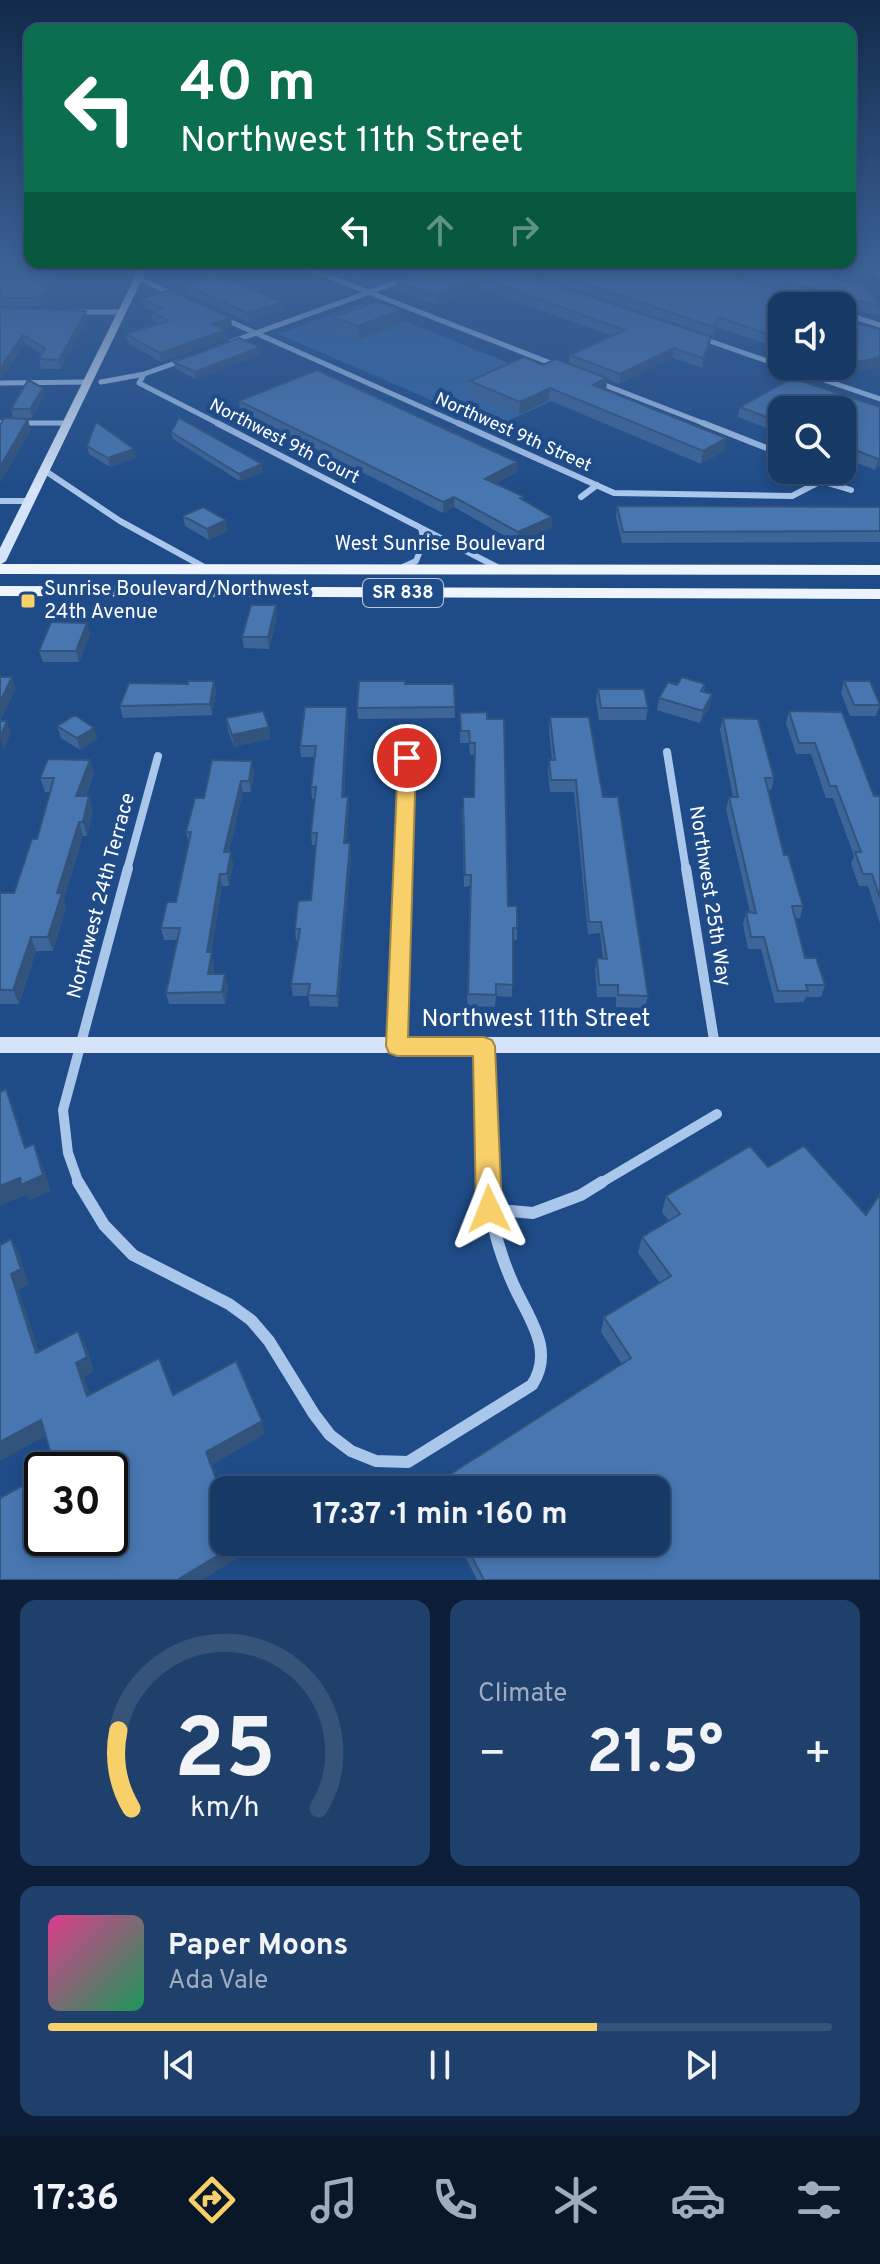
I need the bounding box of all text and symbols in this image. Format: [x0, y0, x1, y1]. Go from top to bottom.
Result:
text: 40 m [180, 50, 316, 120]
icon: left [48, 56, 152, 160]
text: Northwest 11th Street [180, 119, 523, 165]
icon: left [334, 208, 378, 252]
icon: ahead [418, 208, 462, 252]
icon: right [502, 208, 546, 252]
map controls [768, 292, 856, 484]
button: sound [768, 292, 856, 380]
street label: Northwest 9th Street [431, 388, 595, 478]
street label: Northwest 9th Court [205, 394, 363, 490]
button: search [768, 396, 856, 484]
street label: West Sunrise Boulevard [334, 532, 546, 558]
place label: Sunrise Boulevard/Northwest 24th Avenue [44, 577, 309, 626]
road number: SR 838 [363, 579, 443, 607]
marker: Sunrise Boulevard/Northwest 24th Avenue [19, 592, 37, 610]
pin [373, 724, 441, 792]
icon: arrive [385, 736, 429, 780]
street label: Northwest 24th Terrace [62, 790, 142, 1002]
street label: Northwest 25th Way [682, 804, 736, 988]
street label: Northwest 11th Street [422, 1005, 650, 1035]
position arrow [447, 1167, 531, 1251]
speed limit sign: 30 [24, 1452, 128, 1556]
text: 17:37 · 1 min · 160 m [312, 1497, 568, 1534]
text: Climate [478, 1678, 567, 1711]
text: 25 [174, 1702, 276, 1807]
text: 21.5° [586, 1718, 724, 1794]
text: − [478, 1728, 506, 1784]
text: + [804, 1728, 832, 1784]
text: km/h [190, 1791, 260, 1827]
text: Paper Moons [168, 1928, 348, 1965]
text: Ada Vale [168, 1965, 268, 1998]
icon: previous [157, 2043, 201, 2087]
icon: pause [418, 2043, 462, 2087]
icon: next [679, 2043, 723, 2087]
icon: directions [184, 2172, 240, 2228]
icon: music [306, 2172, 362, 2228]
icon: phone [427, 2172, 483, 2228]
icon: climate [548, 2172, 604, 2228]
icon: car [670, 2172, 726, 2228]
icon: filters [791, 2172, 847, 2228]
text: 17:36 [33, 2177, 119, 2223]

